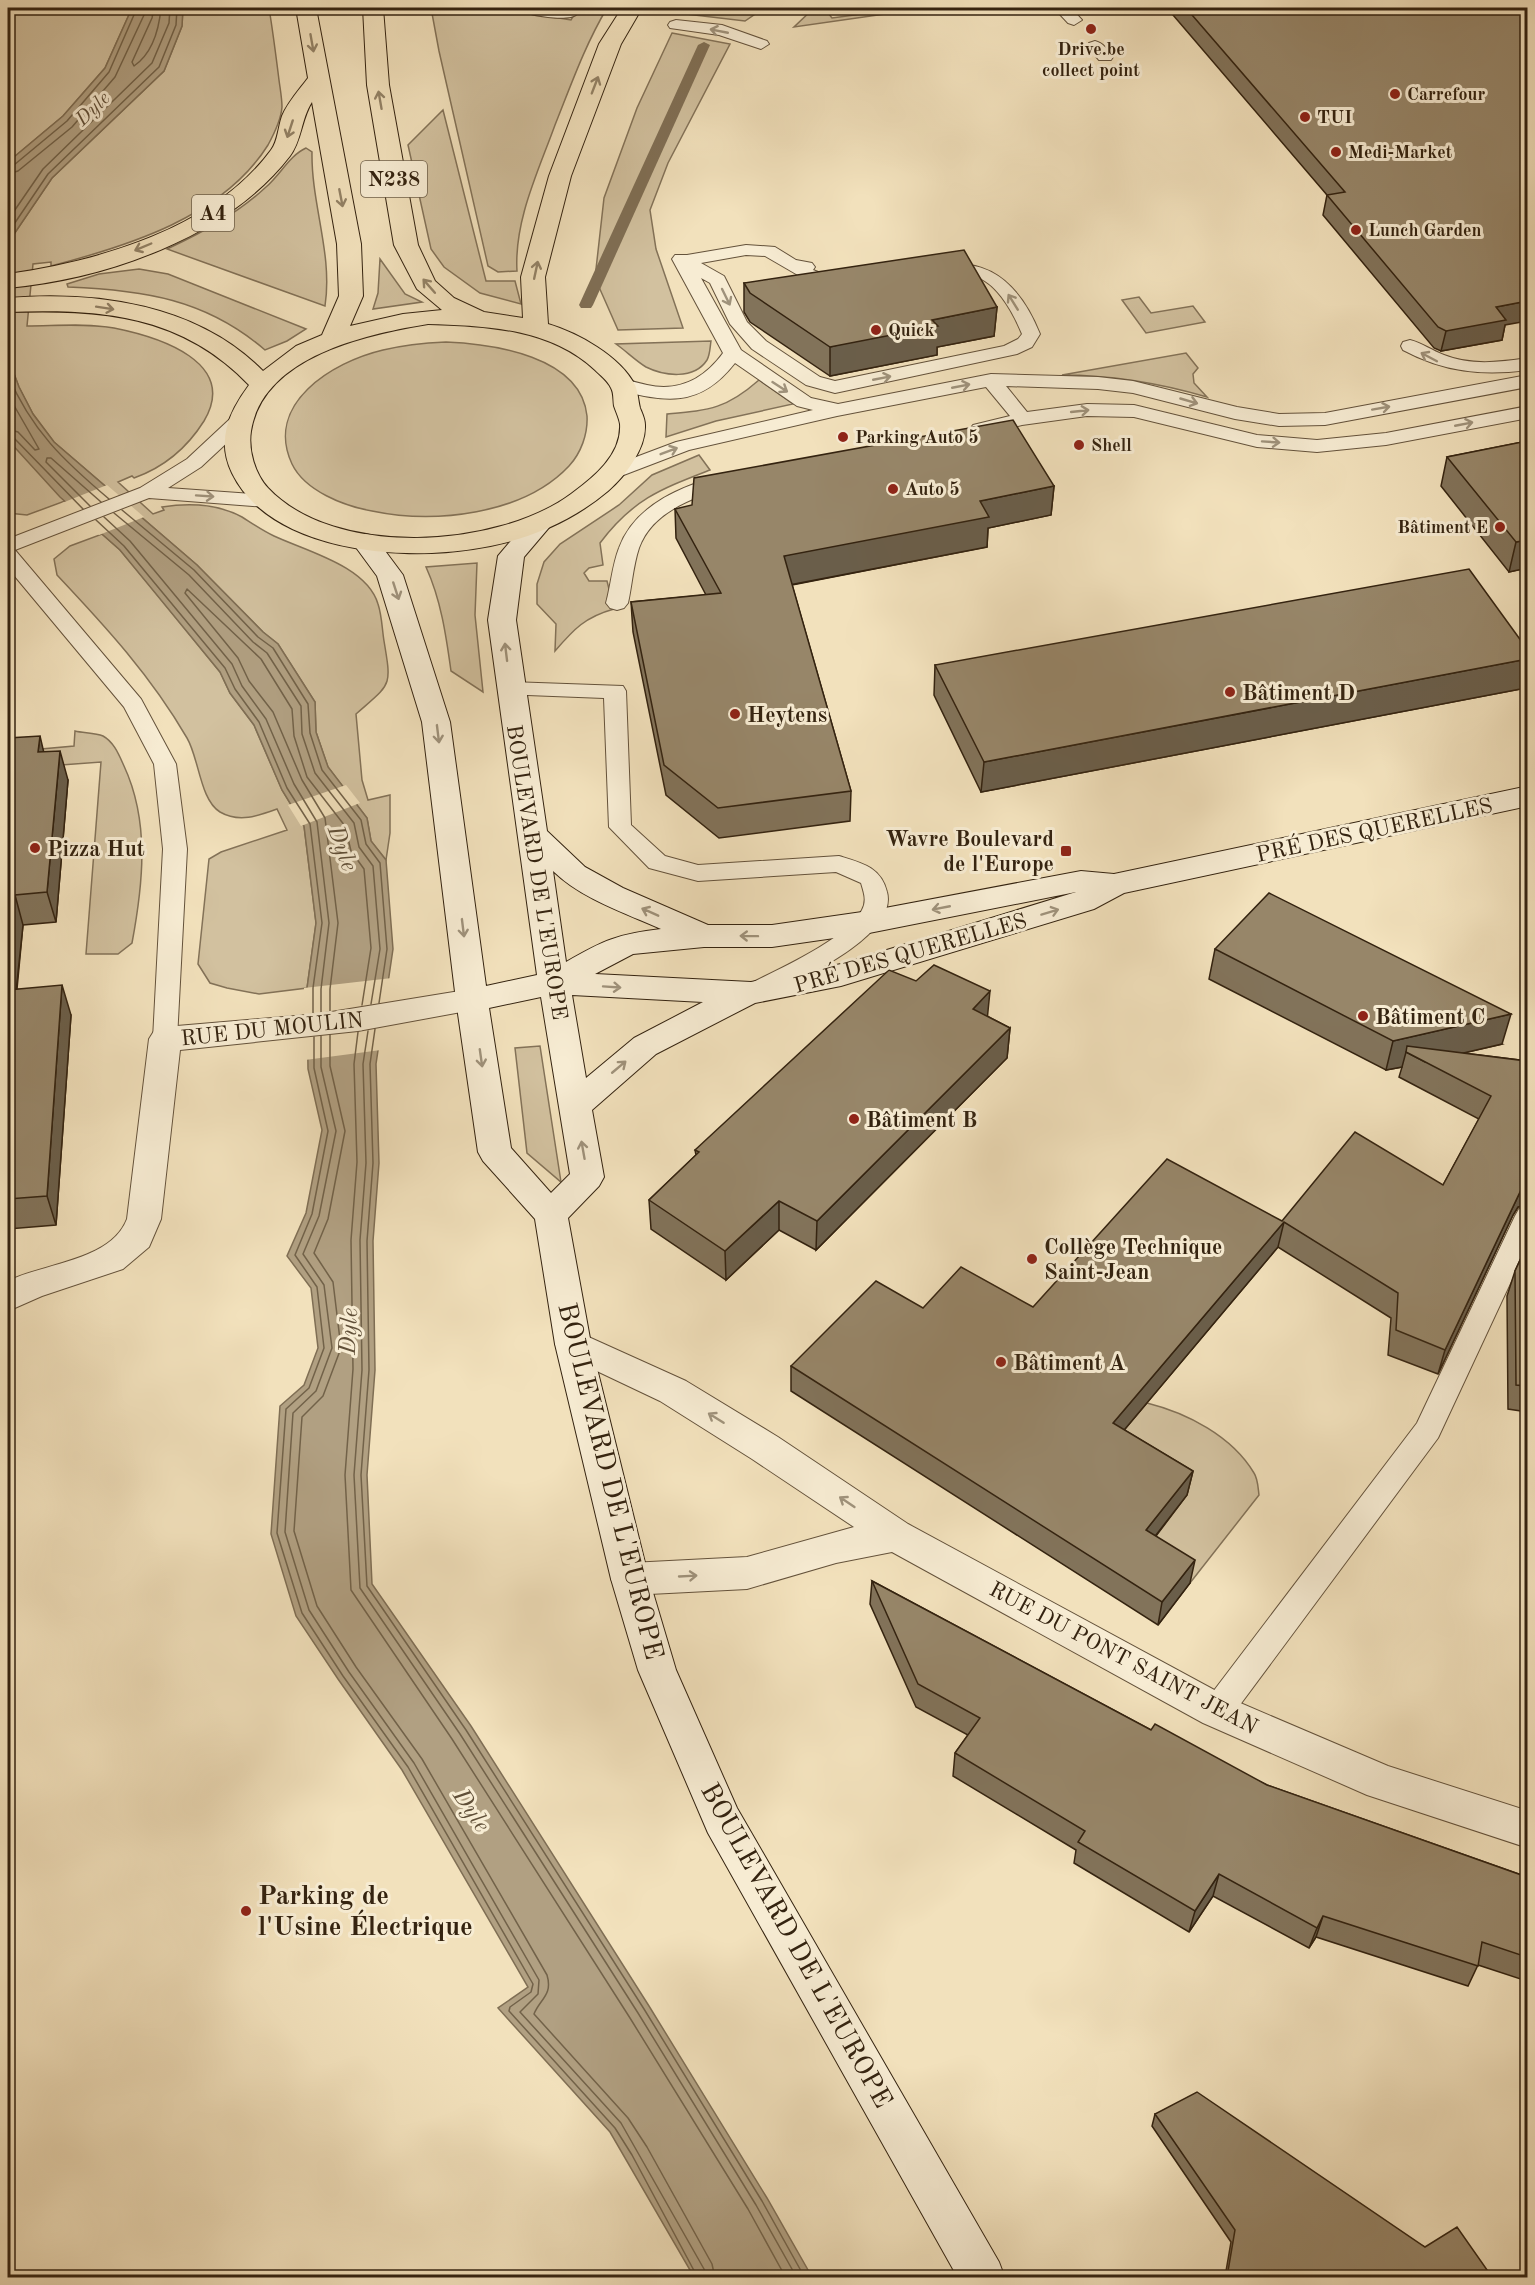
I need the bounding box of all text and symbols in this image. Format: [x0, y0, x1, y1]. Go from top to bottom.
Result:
marker: Drive.be collect point [1084, 22, 1098, 36]
one-way arrow [710, 25, 730, 36]
one-way arrow [307, 33, 318, 52]
place label: Drive.be collect point [1042, 41, 1140, 80]
one-way arrow [590, 76, 601, 95]
place label: Carrefour [1407, 86, 1485, 104]
marker: Carrefour [1388, 87, 1402, 101]
water label: Dyle [72, 89, 114, 131]
one-way arrow [374, 90, 385, 110]
place label: TUI [1317, 109, 1352, 127]
marker: TUI [1298, 110, 1312, 124]
one-way arrow [284, 119, 295, 138]
place label: Medi-Market [1348, 144, 1453, 162]
marker: Medi-Market [1329, 145, 1343, 159]
road number: N238 [361, 161, 427, 197]
one-way arrow [336, 187, 347, 207]
road number: A4 [192, 195, 234, 231]
place label: Lunch Garden [1368, 222, 1482, 240]
marker: Lunch Garden [1349, 223, 1363, 237]
one-way arrow [135, 242, 153, 253]
one-way arrow [530, 261, 542, 280]
one-way arrow [422, 279, 436, 294]
one-way arrow [721, 287, 732, 305]
one-way arrow [1006, 294, 1018, 311]
one-way arrow [95, 302, 115, 313]
place label: Quick [888, 322, 935, 340]
marker: Quick [869, 323, 883, 337]
one-way arrow [1421, 351, 1438, 363]
one-way arrow [872, 372, 892, 383]
one-way arrow [772, 380, 789, 393]
one-way arrow [951, 380, 970, 391]
one-way arrow [1180, 395, 1199, 407]
one-way arrow [1371, 403, 1391, 414]
one-way arrow [1070, 405, 1089, 416]
one-way arrow [1454, 418, 1473, 429]
place label: Parking Auto 5 [855, 429, 979, 447]
marker: Parking Auto 5 [836, 430, 850, 444]
place label: Shell [1091, 437, 1132, 455]
one-way arrow [1261, 437, 1281, 448]
marker: Shell [1072, 438, 1086, 452]
one-way arrow [659, 445, 677, 456]
place label: Auto 5 [905, 481, 960, 499]
marker: Auto 5 [886, 482, 900, 496]
one-way arrow [195, 491, 215, 502]
place label: Bâtiment E [1397, 519, 1488, 537]
marker: Bâtiment E [1493, 520, 1507, 534]
one-way arrow [391, 581, 402, 600]
one-way arrow [500, 643, 511, 663]
place label: Bâtiment D [1242, 683, 1355, 705]
marker: Bâtiment D [1223, 685, 1237, 699]
place label: Heytens [747, 705, 827, 727]
marker: Heytens [728, 707, 742, 721]
street label: BOULEVARD DE L'EUROPE [502, 723, 570, 1022]
one-way arrow [433, 724, 444, 744]
street label: PRÉ DES QUERELLES [1254, 792, 1495, 867]
water label: Dyle [321, 822, 361, 875]
place label: Wavre Boulevard de l'Europe [885, 829, 1054, 876]
place label: Pizza Hut [47, 839, 145, 861]
marker: Pizza Hut [28, 841, 42, 855]
marker: Wavre Boulevard de l'Europe [1059, 844, 1073, 858]
one-way arrow [932, 903, 952, 914]
one-way arrow [642, 905, 660, 917]
one-way arrow [1040, 906, 1059, 917]
street label: PRÉ DES QUERELLES [791, 907, 1029, 998]
one-way arrow [457, 917, 468, 937]
one-way arrow [739, 930, 759, 942]
one-way arrow [602, 982, 622, 993]
place label: Bâtiment C [1375, 1007, 1485, 1029]
street label: RUE DU MOULIN [180, 1009, 365, 1051]
marker: Bâtiment C [1356, 1009, 1370, 1023]
one-way arrow [475, 1048, 486, 1068]
one-way arrow [611, 1061, 627, 1074]
place label: Bâtiment B [866, 1110, 977, 1132]
marker: Bâtiment B [847, 1112, 861, 1126]
one-way arrow [577, 1141, 588, 1161]
place label: Collège Technique Saint-Jean [1044, 1237, 1222, 1284]
marker: Collège Technique Saint-Jean [1025, 1252, 1039, 1266]
street label: BOULEVARD DE L'EUROPE [552, 1300, 667, 1663]
water label: Dyle [337, 1307, 363, 1356]
place label: Bâtiment A [1013, 1353, 1126, 1375]
marker: Bâtiment A [994, 1355, 1008, 1369]
one-way arrow [708, 1411, 725, 1423]
one-way arrow [839, 1496, 855, 1508]
one-way arrow [678, 1571, 698, 1582]
street label: RUE DU PONT SAINT JEAN [985, 1579, 1261, 1739]
street label: BOULEVARD DE L'EUROPE [695, 1779, 896, 2113]
water label: Dyle [447, 1784, 494, 1837]
place label: Parking de l'Usine Électrique [258, 1883, 473, 1941]
marker: Parking de l'Usine Électrique [239, 1904, 253, 1918]

